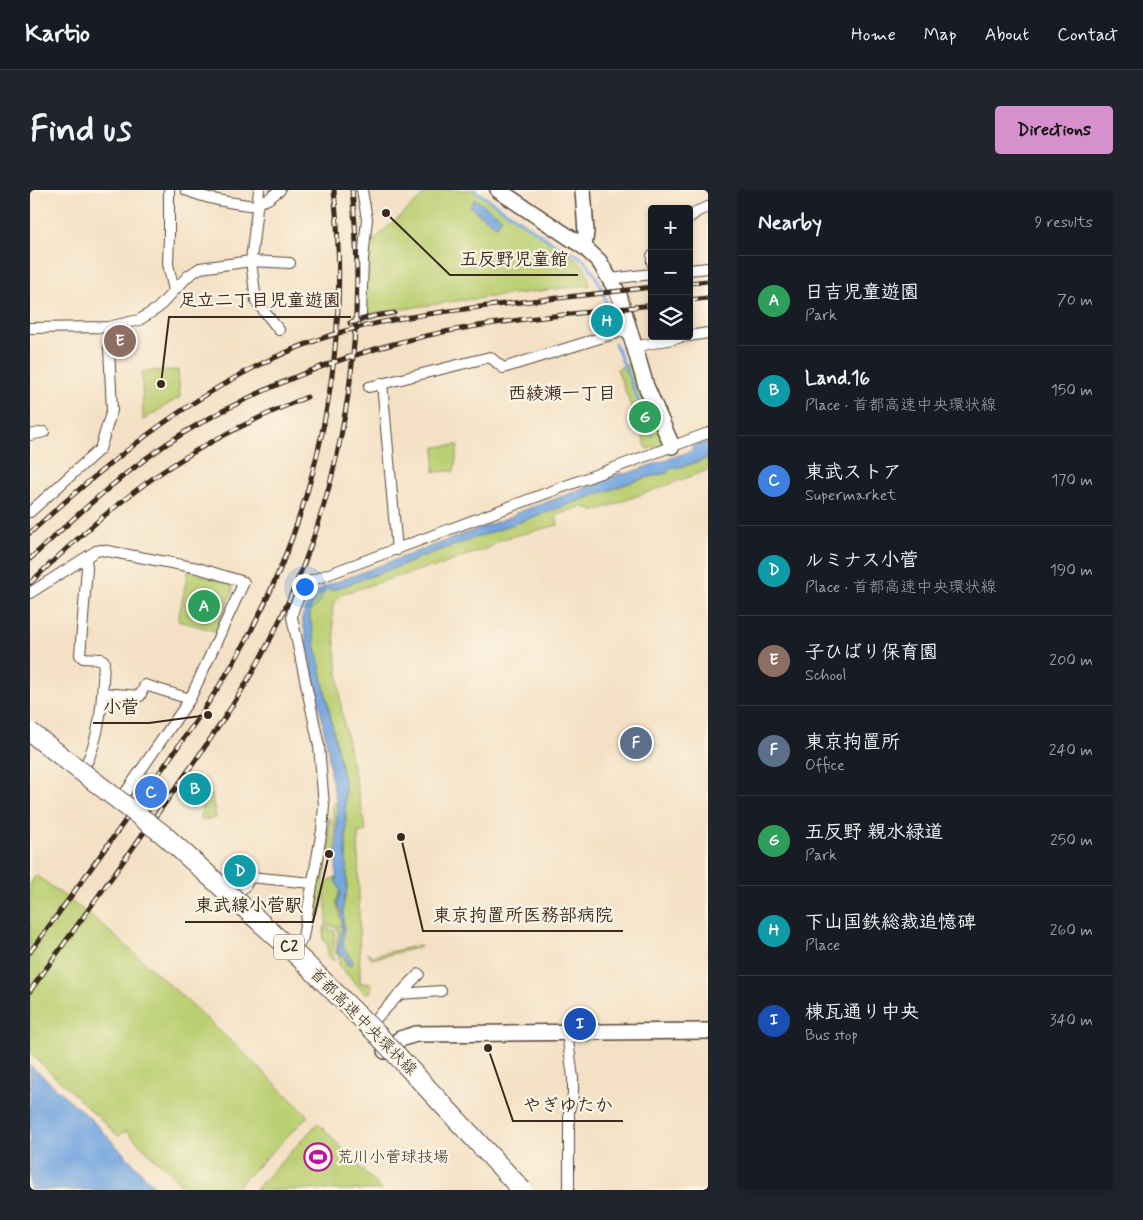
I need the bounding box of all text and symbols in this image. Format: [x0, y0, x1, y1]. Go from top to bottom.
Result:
text: Kartio [25, 19, 90, 50]
text: Home [851, 23, 896, 47]
text: Map [924, 23, 957, 47]
text: About [985, 23, 1029, 47]
text: Contact [1057, 23, 1118, 47]
button: Directions [995, 106, 1113, 154]
text: Find us [30, 107, 132, 153]
map controls [648, 205, 693, 340]
button: + [648, 205, 693, 250]
text: Nearby [758, 209, 822, 237]
text: 9 results [1035, 212, 1093, 233]
callout: 五反野児童館 [450, 242, 578, 275]
text: 五反野児童館 [460, 248, 568, 272]
button: − [648, 250, 693, 295]
text: 日吉児童遊園 [805, 280, 919, 305]
callout: 足立二丁目児童遊園 [169, 284, 351, 317]
text: 足立二丁目児童遊園 [179, 289, 341, 313]
text: A [769, 290, 779, 311]
text: 70 m [1057, 290, 1093, 311]
button: layers [648, 295, 693, 340]
pin: H [591, 302, 623, 340]
text: Park [805, 305, 837, 326]
pin: E [104, 322, 136, 360]
text: Land.16 [805, 366, 870, 391]
text: B [769, 380, 779, 401]
text: 150 m [1051, 380, 1093, 401]
district label: 西綾瀬一丁目 [508, 382, 616, 406]
text: Place · 首都高速中央環状線 [805, 395, 997, 416]
pin: G [629, 398, 661, 436]
text: 東武ストア [805, 460, 902, 485]
text: C [768, 470, 780, 491]
text: 170 m [1051, 470, 1093, 491]
text: Supermarket [805, 485, 896, 506]
text: ルミナス小菅 [805, 548, 919, 573]
text: D [768, 560, 780, 581]
text: 190 m [1050, 560, 1093, 581]
your location [292, 574, 318, 600]
text: Place · 首都高速中央環状線 [805, 577, 997, 598]
pin: A [188, 587, 220, 625]
text: 子ひばり保育園 [805, 640, 938, 665]
text: E [769, 650, 779, 671]
text: 200 m [1049, 650, 1093, 671]
text: School [805, 665, 846, 686]
callout: 小菅 [93, 690, 149, 723]
text: 小菅 [103, 696, 139, 720]
pin: F [620, 724, 652, 762]
text: 東京拘置所 [805, 730, 900, 755]
text: F [770, 740, 778, 761]
text: 240 m [1049, 740, 1093, 761]
text: Office [805, 755, 845, 776]
pin: B [179, 770, 211, 808]
pin: C [135, 773, 167, 811]
text: 五反野 親水緑道 [805, 820, 943, 845]
text: G [769, 830, 779, 851]
text: 250 m [1050, 830, 1093, 851]
text: Park [805, 845, 837, 866]
pin: D [224, 852, 256, 890]
callout: 東武線小菅駅 [185, 889, 313, 922]
text: 東武線小菅駅 [195, 894, 303, 918]
callout: 東京拘置所医務部病院 [423, 898, 623, 931]
text: 東京拘置所医務部病院 [433, 904, 613, 928]
text: 下山国鉄総裁追憶碑 [805, 910, 976, 935]
text: H [769, 920, 779, 941]
text: 260 m [1050, 920, 1093, 941]
road number: C2 [274, 934, 304, 960]
text: Place [805, 935, 840, 956]
street label: 首都高速中央環状線 [305, 964, 421, 1080]
text: 棟瓦通り中央 [805, 1000, 919, 1025]
pin: I [564, 1005, 596, 1043]
text: I [770, 1010, 778, 1031]
text: 340 m [1049, 1010, 1093, 1031]
text: Bus stop [805, 1025, 858, 1046]
callout: やぎゆたか [513, 1088, 623, 1121]
text: やぎゆたか [523, 1094, 613, 1118]
sports icon: 荒川小菅球技場 [303, 1142, 333, 1172]
place label: 荒川小菅球技場 [337, 1147, 449, 1168]

